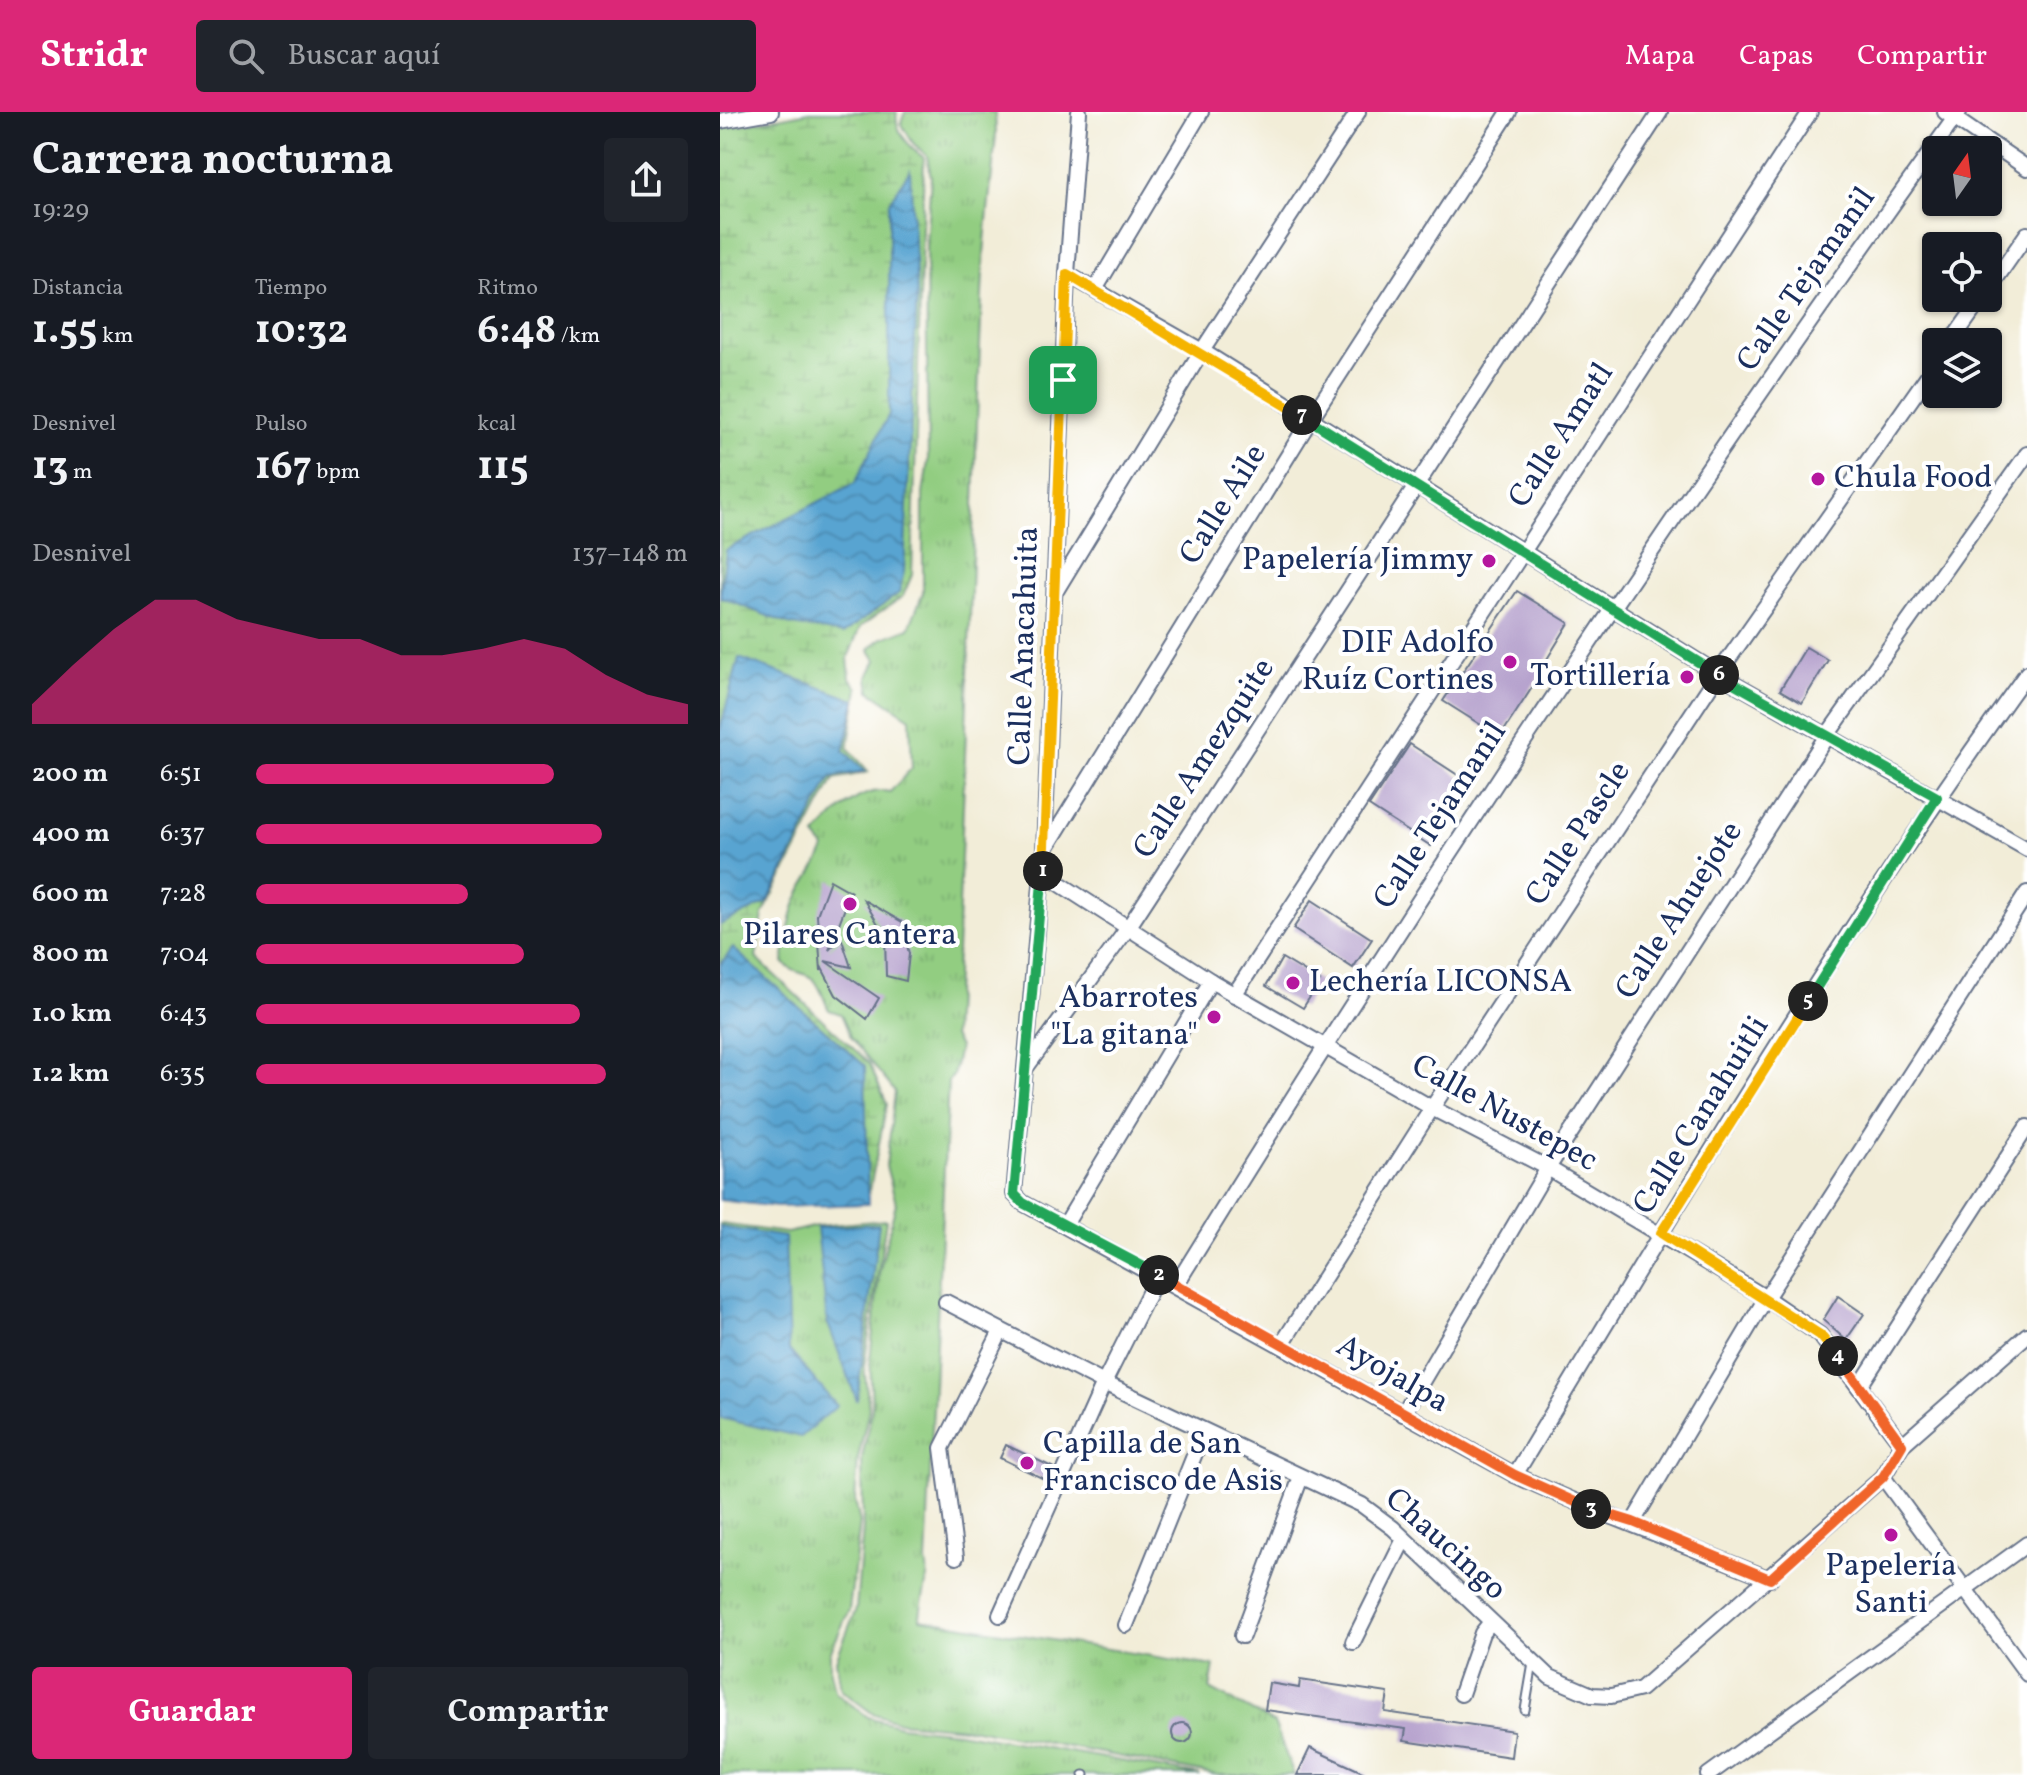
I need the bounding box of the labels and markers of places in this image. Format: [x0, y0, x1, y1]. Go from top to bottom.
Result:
pin [1029, 346, 1097, 414]
pin: 7 [1282, 395, 1322, 435]
place label: Chula Food [1834, 457, 1992, 501]
marker: Chula Food [1809, 470, 1827, 488]
place label: Papelería Jimmy [1242, 539, 1473, 583]
marker: Papelería Jimmy [1480, 552, 1498, 570]
place label: DIF Adolfo Ruíz Cortines [1302, 622, 1494, 703]
marker: DIF Adolfo Ruíz Cortines [1501, 653, 1519, 671]
place label: Tortillería [1530, 655, 1671, 699]
pin: 6 [1699, 655, 1739, 695]
marker: Tortillería [1678, 668, 1696, 686]
pin: 1 [1023, 851, 1063, 891]
marker: Pilares Cantera [841, 895, 859, 913]
place label: Pilares Cantera [743, 914, 957, 958]
place label: Lechería LICONSA [1309, 961, 1572, 1005]
marker: Lechería LICONSA [1284, 974, 1302, 992]
place label: Abarrotes "La gitana" [1050, 977, 1198, 1058]
pin: 5 [1788, 981, 1828, 1021]
marker: Abarrotes "La gitana" [1205, 1008, 1223, 1026]
pin: 2 [1139, 1255, 1179, 1295]
pin: 4 [1818, 1336, 1858, 1376]
place label: Capilla de San Francisco de Asis [1043, 1423, 1283, 1504]
marker: Capilla de San Francisco de Asis [1018, 1454, 1036, 1472]
pin: 3 [1571, 1489, 1611, 1529]
marker: Papelería Santi [1882, 1526, 1900, 1544]
place label: Papelería Santi [1825, 1545, 1957, 1626]

